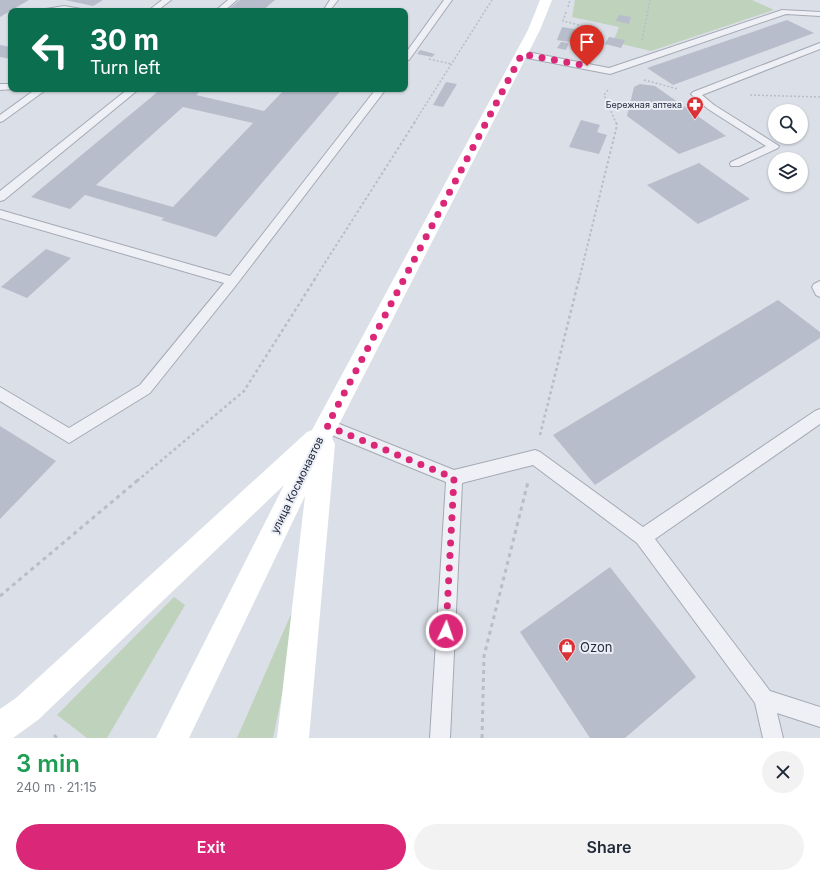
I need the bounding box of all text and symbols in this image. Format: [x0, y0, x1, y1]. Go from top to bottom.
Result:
text: 30 m [90, 23, 159, 57]
icon: left [24, 24, 76, 76]
pin [570, 25, 604, 66]
icon: arrive [576, 31, 598, 53]
text: Turn left [90, 57, 160, 78]
pharmacy icon: Бережная аптека [685, 95, 705, 120]
place label: Бережная аптека [606, 99, 682, 110]
map controls [768, 104, 808, 192]
button: search [768, 104, 808, 144]
button: layers [768, 152, 808, 192]
street label: улица Космонавтов [267, 434, 327, 536]
position arrow [425, 610, 467, 652]
shop icon: Ozon [557, 637, 577, 662]
place label: Ozon [580, 639, 612, 655]
text: 3 min [16, 749, 80, 778]
button: close [762, 751, 804, 793]
text: 240 m · 21:15 [16, 779, 97, 795]
button: Exit [16, 824, 406, 870]
button: Share [414, 824, 804, 870]

